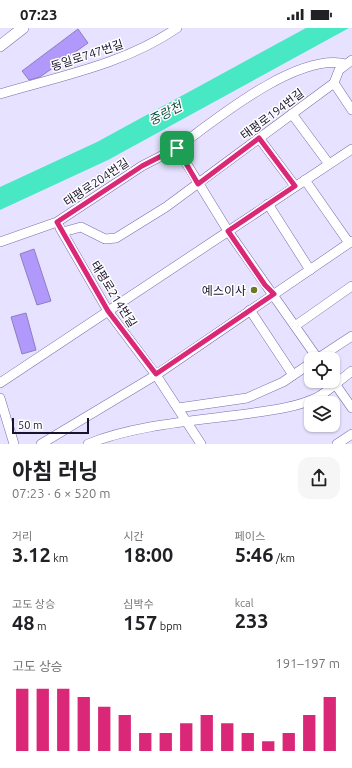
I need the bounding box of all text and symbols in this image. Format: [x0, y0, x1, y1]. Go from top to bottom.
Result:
text: 07:23 [20, 6, 58, 23]
street label: 동일로747번길 [49, 37, 125, 73]
street label: 태평로194번길 [238, 86, 306, 142]
water label: 중랑천 [146, 98, 185, 127]
pin [160, 131, 194, 165]
icon: arrive [166, 137, 188, 159]
street label: 태평로204번길 [61, 155, 131, 209]
street label: 태평로214번길 [88, 259, 140, 329]
place label: 예스이사 [202, 284, 246, 297]
marker: 예스이사 [249, 285, 259, 295]
map controls [304, 352, 340, 432]
button: locate [304, 352, 340, 388]
button: layers [304, 396, 340, 432]
scale bar [12, 416, 89, 435]
text: 50 m [18, 419, 42, 431]
button: share [298, 457, 340, 499]
text: 아침 러닝 [12, 458, 98, 483]
text: 07:23 · 6 × 520 m [12, 486, 111, 500]
text: 거리 [12, 530, 32, 542]
text: 시간 [123, 530, 144, 542]
text: 페이스 [235, 530, 265, 542]
text: 3.12 [12, 543, 51, 566]
text: 18:00 [123, 543, 173, 566]
text: 5:46 [235, 543, 273, 566]
text: km [51, 552, 68, 564]
text: /km [273, 552, 295, 564]
text: kcal [235, 597, 254, 609]
text: 고도 상승 [12, 598, 55, 610]
text: 심박수 [123, 598, 154, 610]
text: 233 [235, 609, 269, 632]
text: 48 [12, 611, 35, 634]
text: 157 [123, 611, 157, 634]
text: m [35, 620, 47, 632]
text: bpm [157, 620, 182, 632]
text: 191–197 m [275, 656, 340, 670]
text: 고도 상승 [12, 659, 63, 673]

